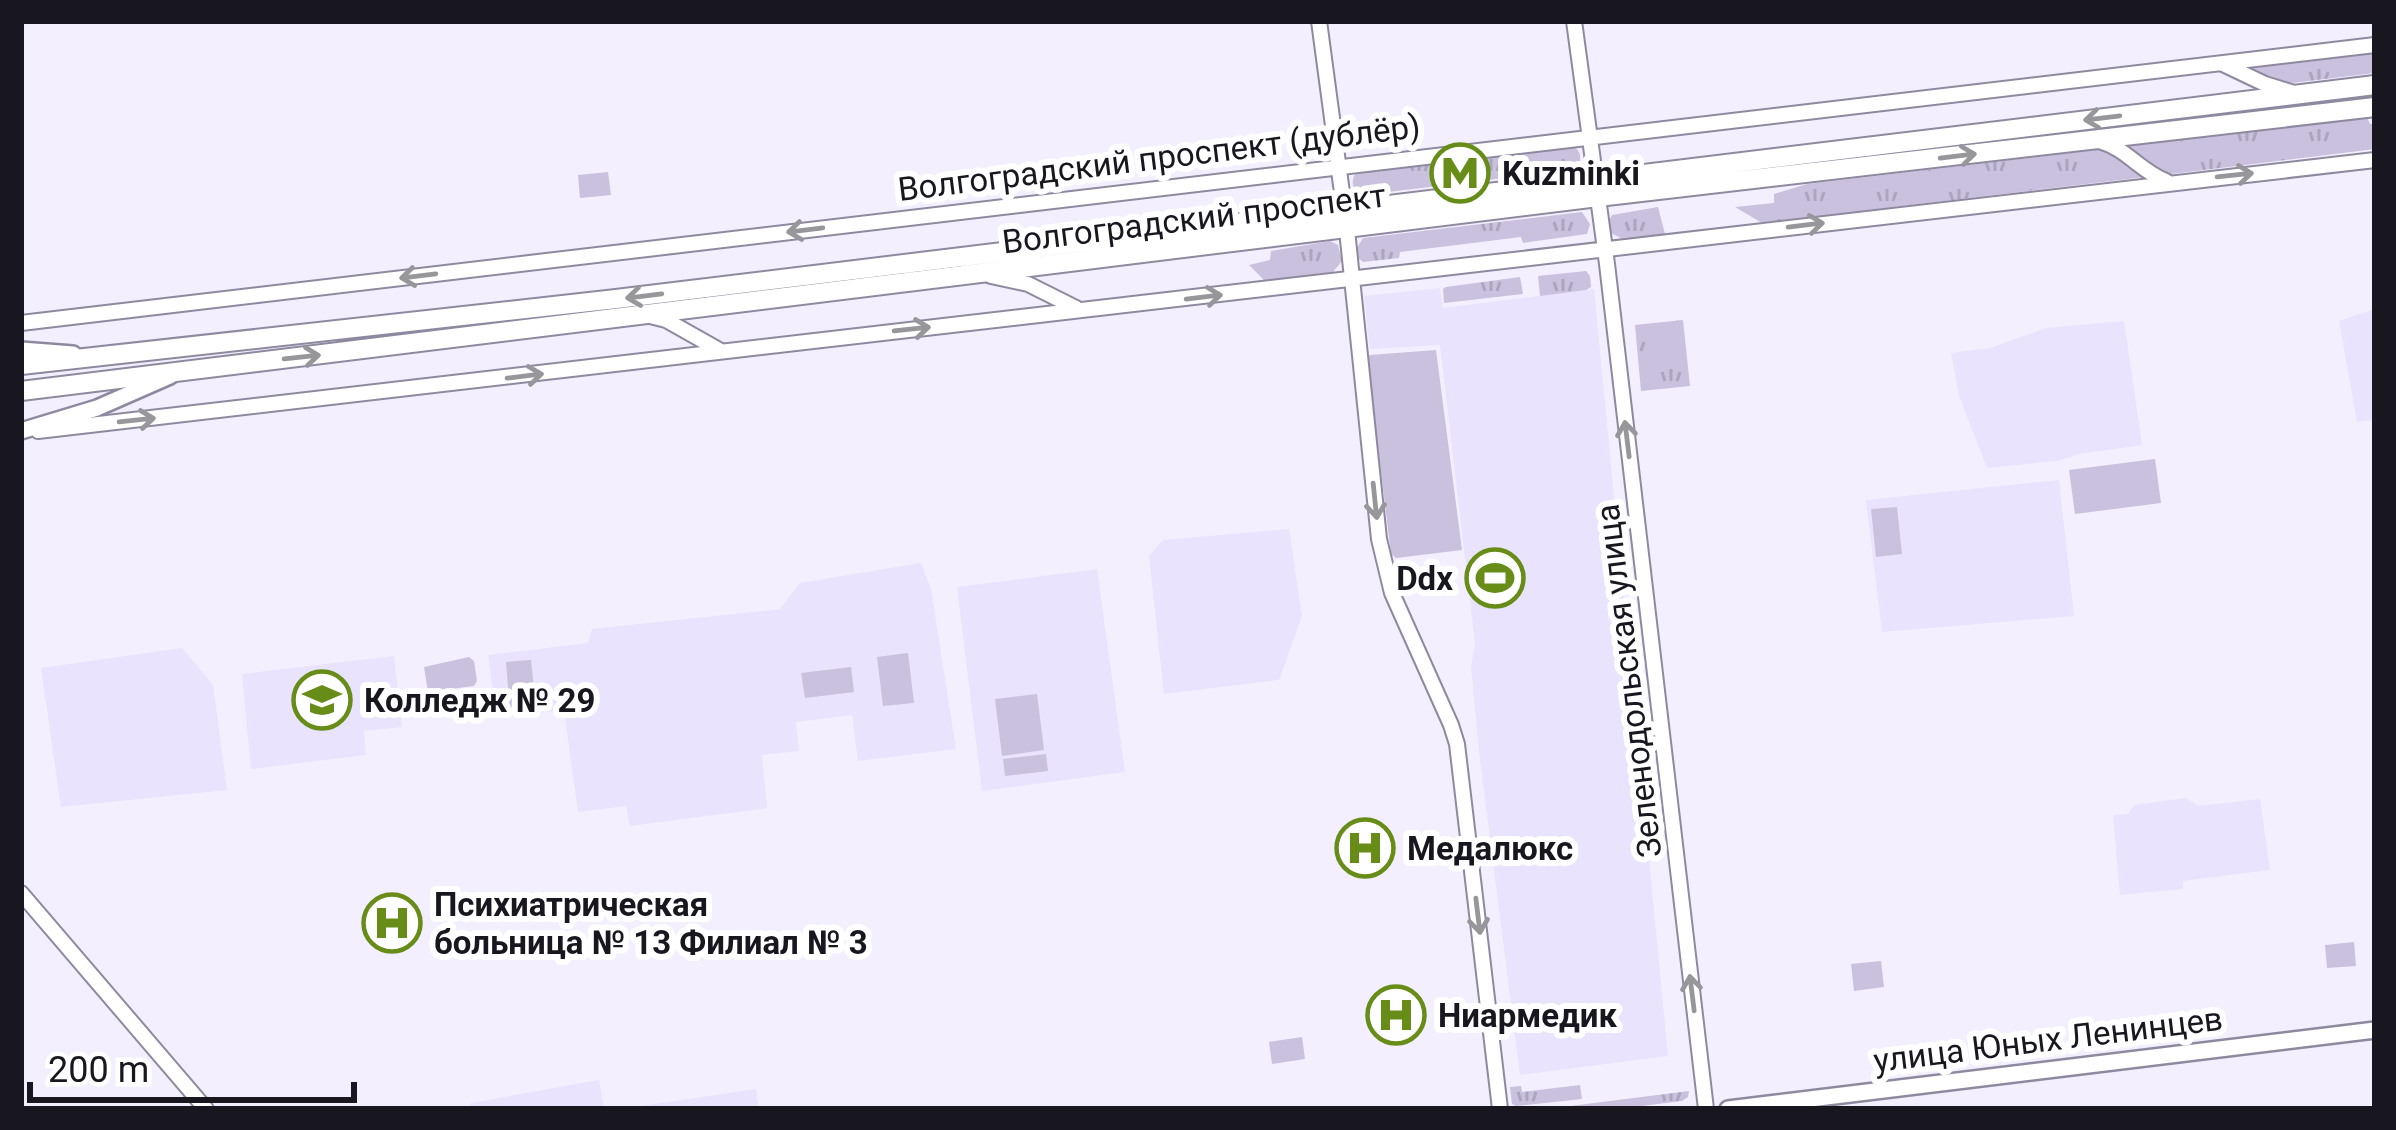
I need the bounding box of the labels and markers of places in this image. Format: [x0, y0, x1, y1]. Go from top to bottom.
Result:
metro station icon: Kuzminki [1429, 142, 1491, 204]
place label: Kuzminki [1502, 154, 1640, 193]
sports icon: Ddx [1464, 547, 1526, 609]
place label: Ddx [1396, 559, 1453, 598]
school or university icon: Колледж № 29 [291, 669, 353, 731]
place label: Колледж № 29 [364, 681, 595, 720]
hospital icon: Медалюкс [1334, 817, 1396, 879]
place label: Медалюкс [1407, 829, 1573, 868]
place label: Психиатрическая больница № 13 Филиал № 3 [434, 885, 868, 962]
hospital icon: Психиатрическая больница № 13 Филиал № 3 [361, 892, 423, 954]
hospital icon: Ниармедик [1365, 984, 1427, 1046]
place label: Ниармедик [1438, 996, 1617, 1035]

